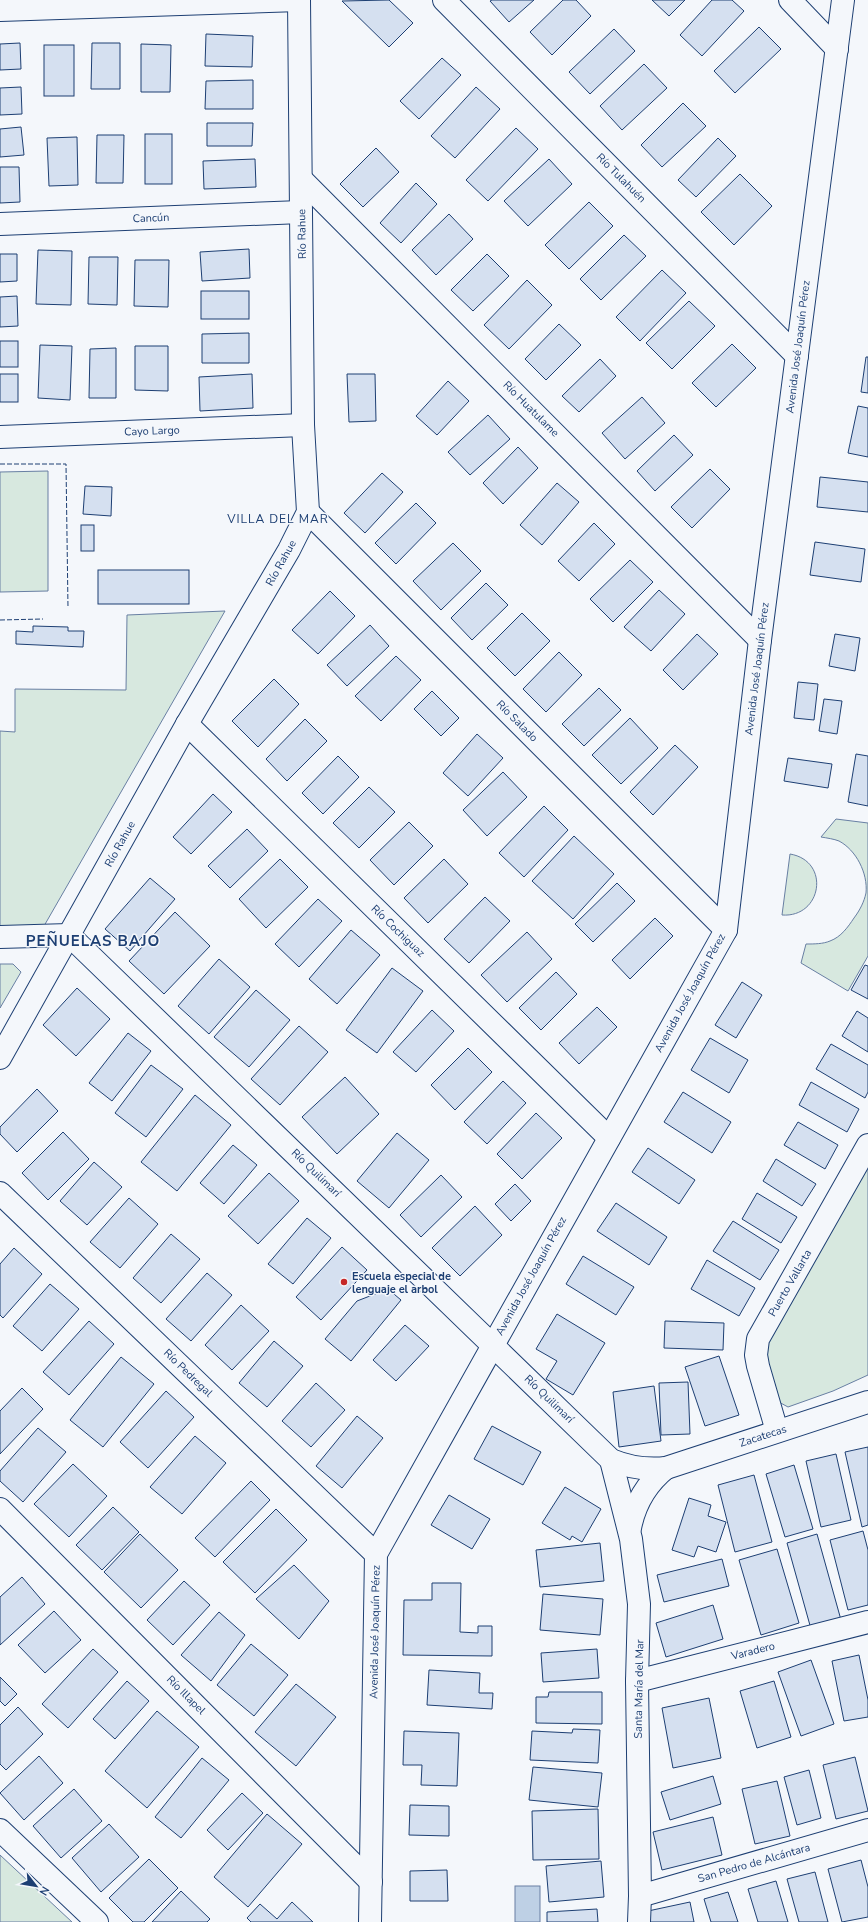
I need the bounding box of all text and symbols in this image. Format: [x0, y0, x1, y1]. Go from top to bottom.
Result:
street label: Río Tulahuén [593, 150, 649, 206]
street label: Río Rahue [294, 209, 310, 259]
street label: Cancún [132, 210, 170, 226]
street label: Avenida José Joaquín Pérez [782, 280, 814, 414]
street label: Río Huatulame [500, 378, 562, 440]
street label: Cayo Largo [124, 423, 180, 439]
district label: VILLA DEL MAR [226, 511, 329, 527]
street label: Río Rahue [262, 537, 300, 589]
street label: Avenida José Joaquín Pérez [741, 602, 773, 736]
street label: Río Salado [493, 697, 541, 745]
street label: Río Rahue [101, 818, 139, 870]
street label: Río Cochiguaz [368, 901, 428, 961]
district label: PEÑUELAS BAJO [26, 930, 160, 951]
street label: Avenida José Joaquín Pérez [651, 931, 729, 1055]
street label: Río Quilimarí [288, 1146, 345, 1201]
street label: Avenida José Joaquín Pérez [492, 1214, 570, 1338]
street label: Puerto Vallarta [765, 1247, 815, 1319]
place label: Escuela especial de lenguaje el arbol [352, 1269, 451, 1297]
marker: Escuela especial de lenguaje el arbol [339, 1277, 349, 1287]
street label: Río Pedregal [160, 1346, 216, 1401]
street label: Río Quilimarí [521, 1372, 578, 1427]
street label: Zacatecas [737, 1421, 789, 1451]
street label: Avenida José Joaquín Pérez [366, 1565, 384, 1699]
street label: Varadero [729, 1638, 777, 1664]
street label: Santa María del Mar [631, 1639, 647, 1739]
street label: Río Illapel [163, 1672, 209, 1718]
street label: San Pedro de Alcántara [696, 1840, 812, 1886]
north arrow [16, 1866, 56, 1906]
text: N [36, 1884, 53, 1898]

